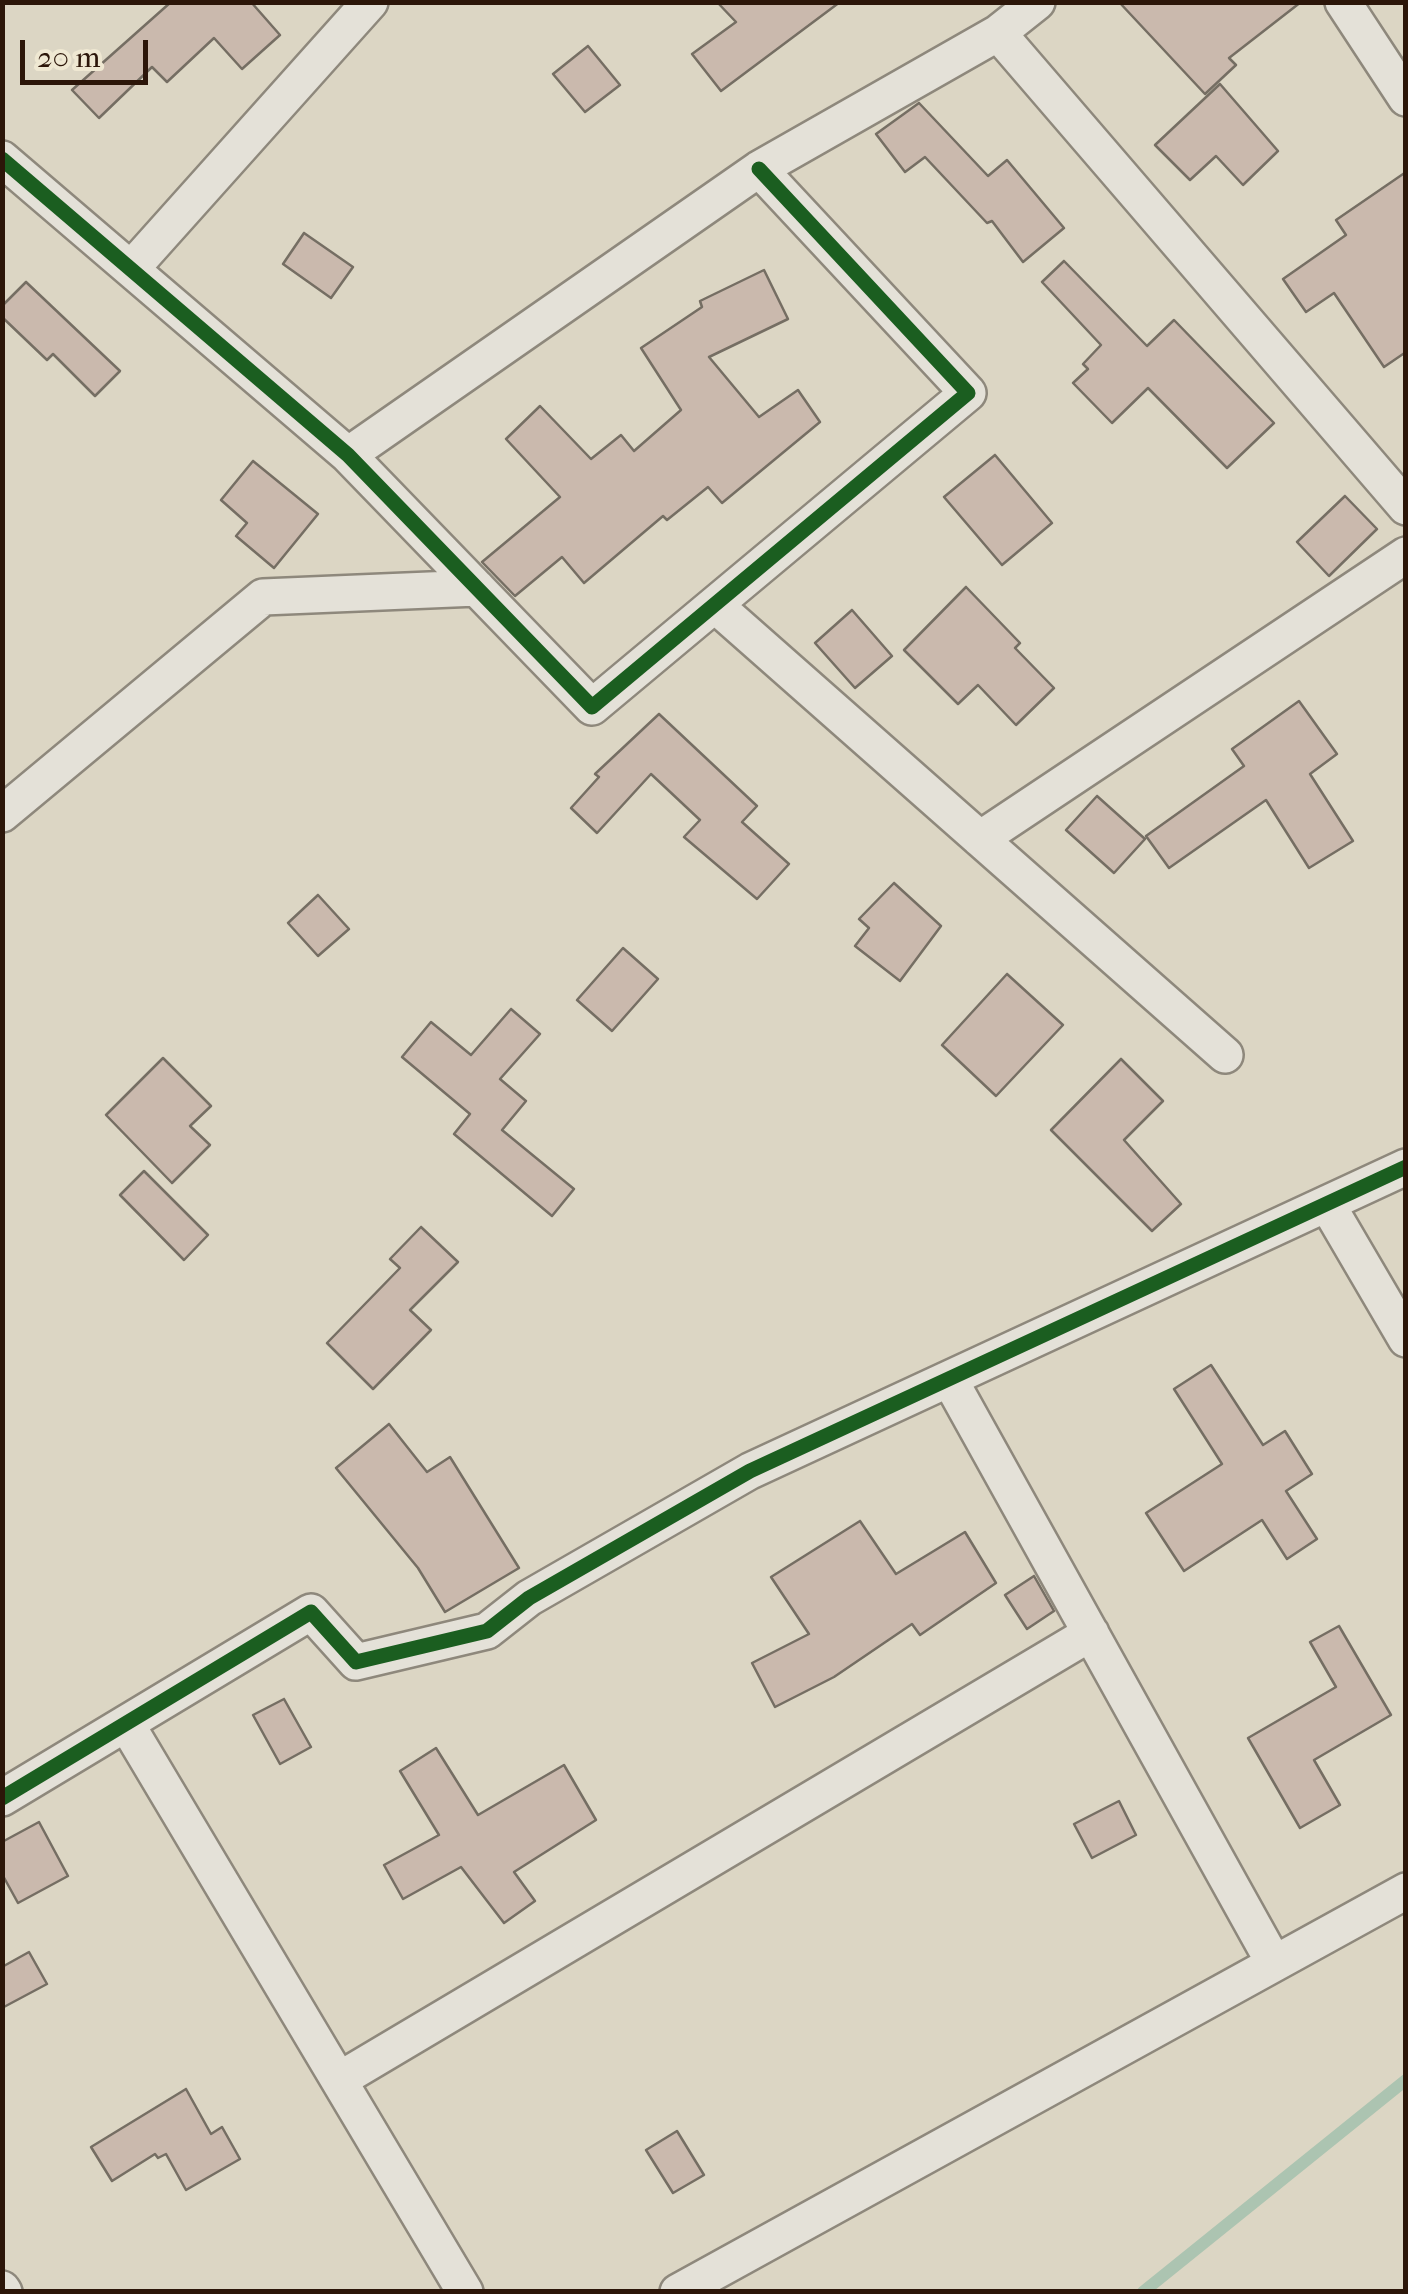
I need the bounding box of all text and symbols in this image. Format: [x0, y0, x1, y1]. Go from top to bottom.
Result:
scale bar [25, 20, 152, 82]
text: 20 m [37, 40, 100, 75]

